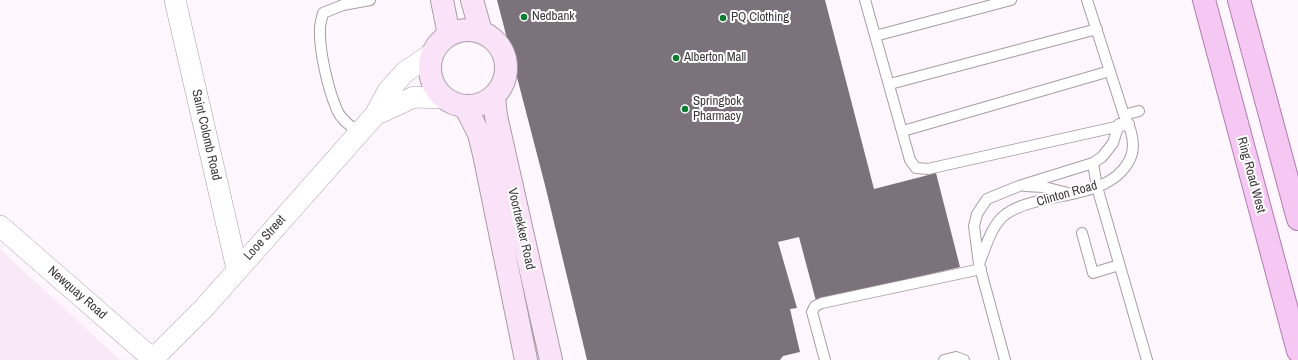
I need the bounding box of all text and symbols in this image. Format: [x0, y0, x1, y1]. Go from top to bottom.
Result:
place label: Nedbank [532, 9, 575, 25]
place label: PQ Clothing [731, 10, 789, 26]
marker: Nedbank [519, 12, 529, 22]
marker: PQ Clothing [718, 13, 728, 23]
place label: Alberton Mall [684, 50, 746, 66]
marker: Alberton Mall [671, 53, 681, 63]
street label: Saint Colomb Road [188, 88, 224, 182]
place label: Springbok Pharmacy [693, 94, 742, 125]
marker: Springbok Pharmacy [680, 104, 690, 114]
street label: Ring Road West [1233, 135, 1269, 215]
street label: Clinton Road [1035, 178, 1099, 210]
street label: Voortrekker Road [504, 187, 538, 271]
street label: Looe Street [241, 212, 289, 264]
street label: Newquay Road [44, 263, 110, 323]

